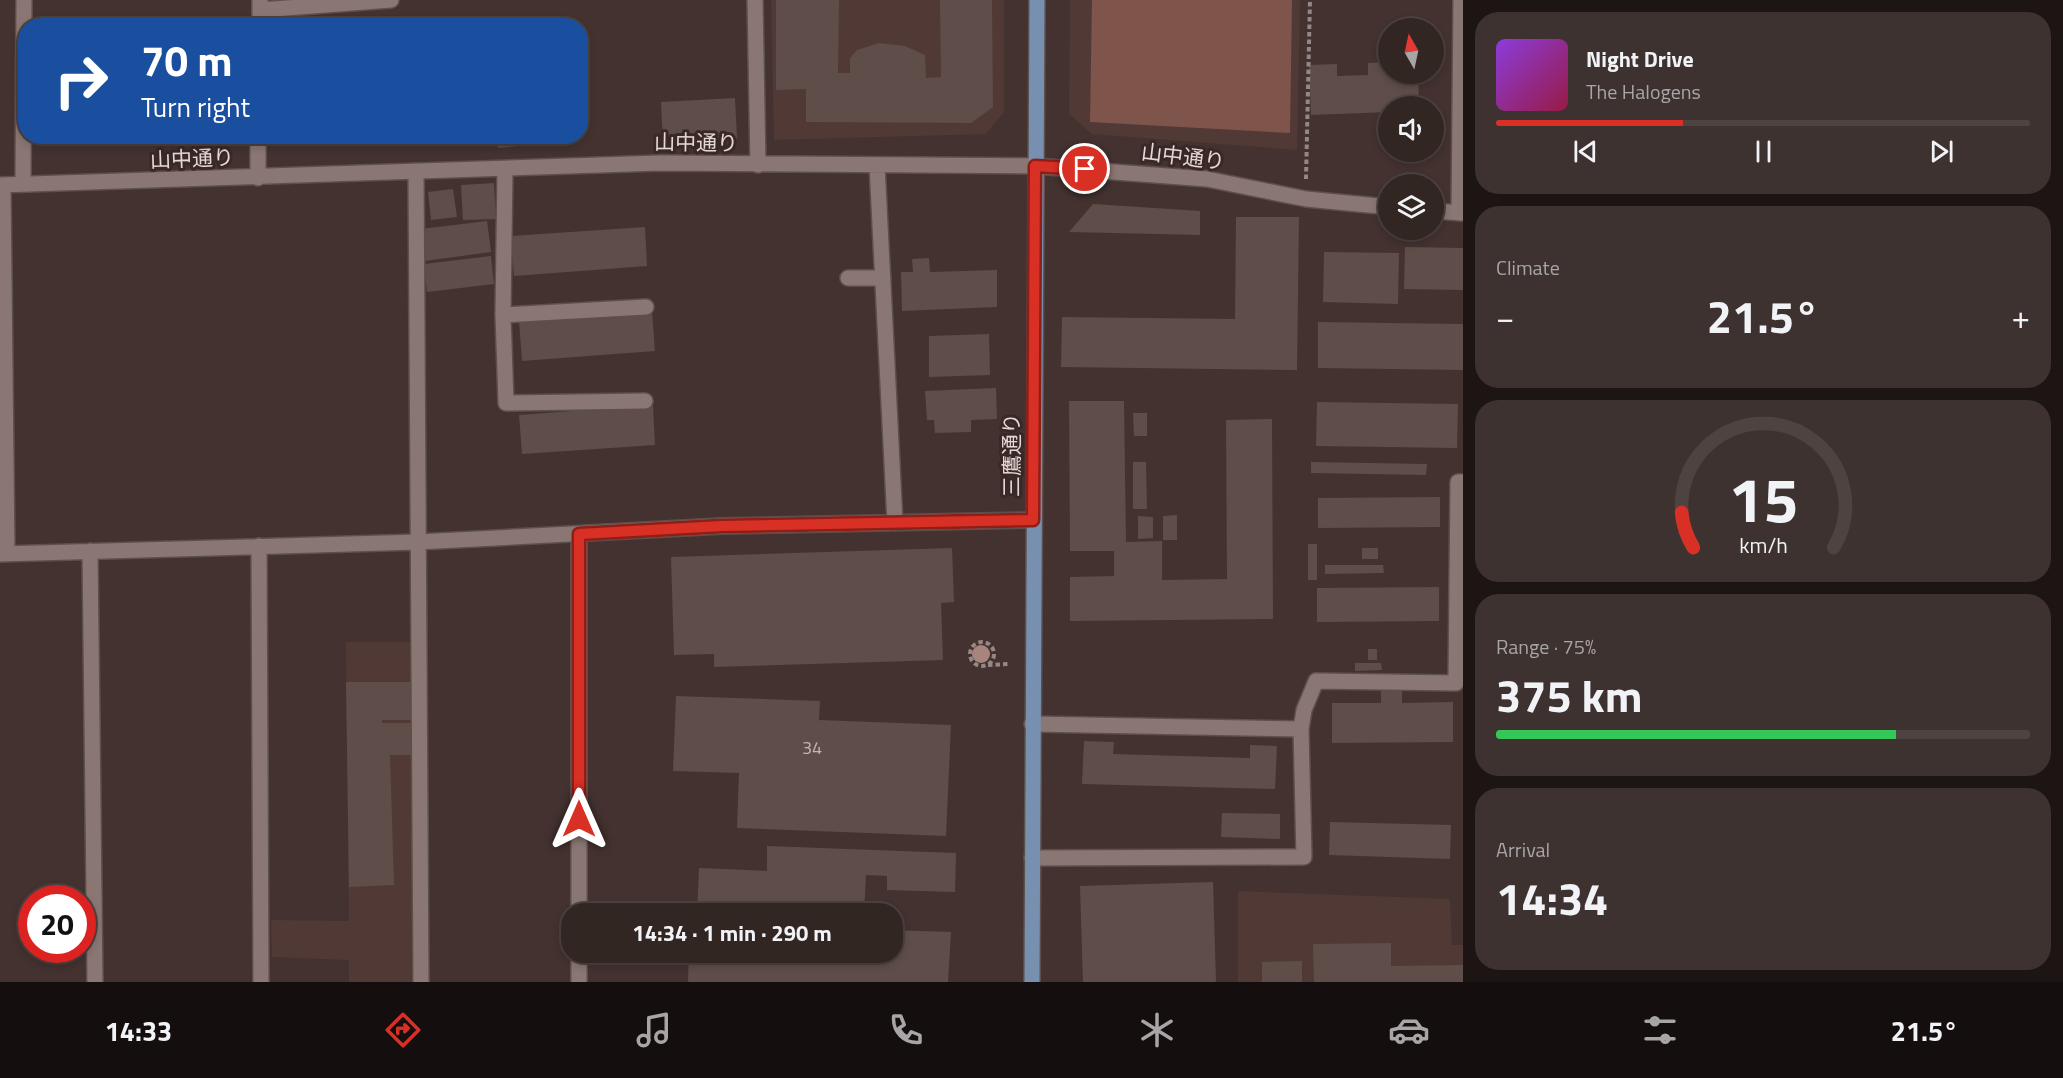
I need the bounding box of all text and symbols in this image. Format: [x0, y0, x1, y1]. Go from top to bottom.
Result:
north arrow [1378, 18, 1444, 84]
map controls [1378, 18, 1444, 240]
text: 70 m [141, 28, 233, 92]
icon: right [42, 42, 120, 120]
text: Night Drive [1586, 42, 1694, 76]
text: The Halogens [1586, 76, 1701, 107]
text: Turn right [141, 86, 250, 127]
button: sound [1378, 96, 1444, 162]
street label: 山中通り [654, 125, 738, 159]
street label: 山中通り [1139, 135, 1227, 177]
icon: previous [1569, 135, 1602, 168]
icon: pause [1747, 135, 1780, 168]
icon: next [1925, 135, 1958, 168]
street label: 山中通り [149, 141, 234, 175]
pin [1059, 143, 1110, 194]
icon: arrive [1068, 152, 1101, 185]
button: layers [1378, 174, 1444, 240]
text: Climate [1496, 252, 1560, 283]
text: 21.5° [1707, 282, 1819, 350]
text: − [1496, 292, 1514, 342]
text: + [2012, 292, 2030, 342]
street label: 三鷹通り [995, 413, 1027, 497]
text: 15 [1728, 451, 1798, 546]
text: km/h [1739, 529, 1787, 561]
text: Range · 75% [1496, 631, 1596, 662]
text: 375 km [1496, 661, 1642, 729]
house number: 34 [802, 734, 822, 761]
position arrow [547, 787, 611, 851]
text: Arrival [1496, 834, 1550, 865]
text: 14:34 [1496, 864, 1608, 932]
speed limit sign: 20 [18, 885, 96, 963]
text: 14:34 · 1 min · 290 m [632, 916, 832, 950]
icon: directions [382, 1009, 424, 1051]
icon: music [633, 1009, 675, 1051]
icon: phone [885, 1009, 927, 1051]
icon: climate [1136, 1009, 1178, 1051]
icon: car [1388, 1009, 1430, 1051]
icon: filters [1639, 1009, 1681, 1051]
text: 14:33 [105, 1010, 172, 1051]
text: 21.5° [1891, 1010, 1958, 1051]

